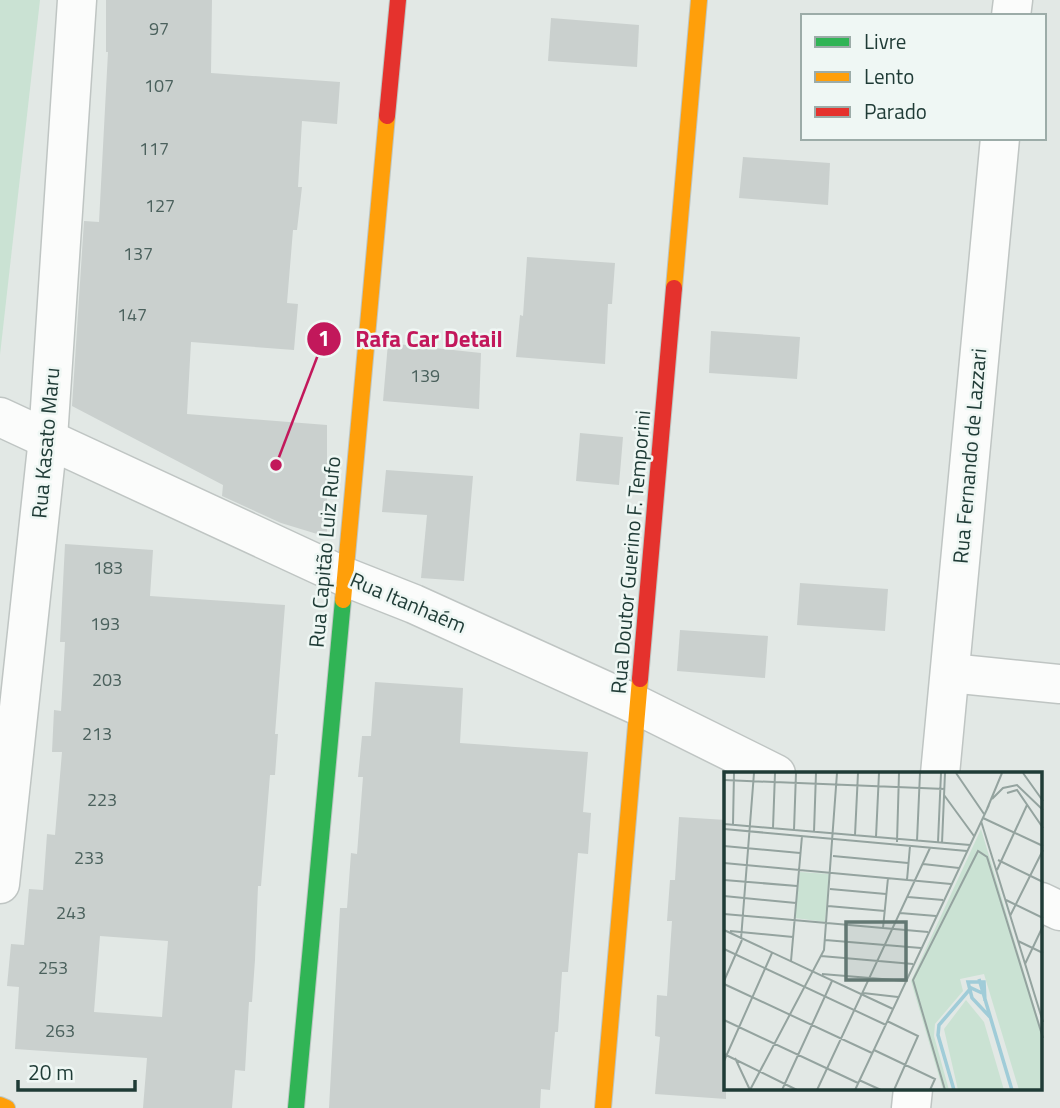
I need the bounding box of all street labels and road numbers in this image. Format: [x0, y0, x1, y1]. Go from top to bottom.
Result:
street label: Rua Fernando de Lazzari [944, 347, 994, 565]
street label: Rua Kasato Maru [22, 366, 68, 520]
street label: Rua Doutor Guerino F. Temporini [602, 409, 658, 695]
street label: Rua Capitão Luiz Rufo [300, 455, 348, 649]
street label: Rua Itanhaém [345, 563, 471, 641]

